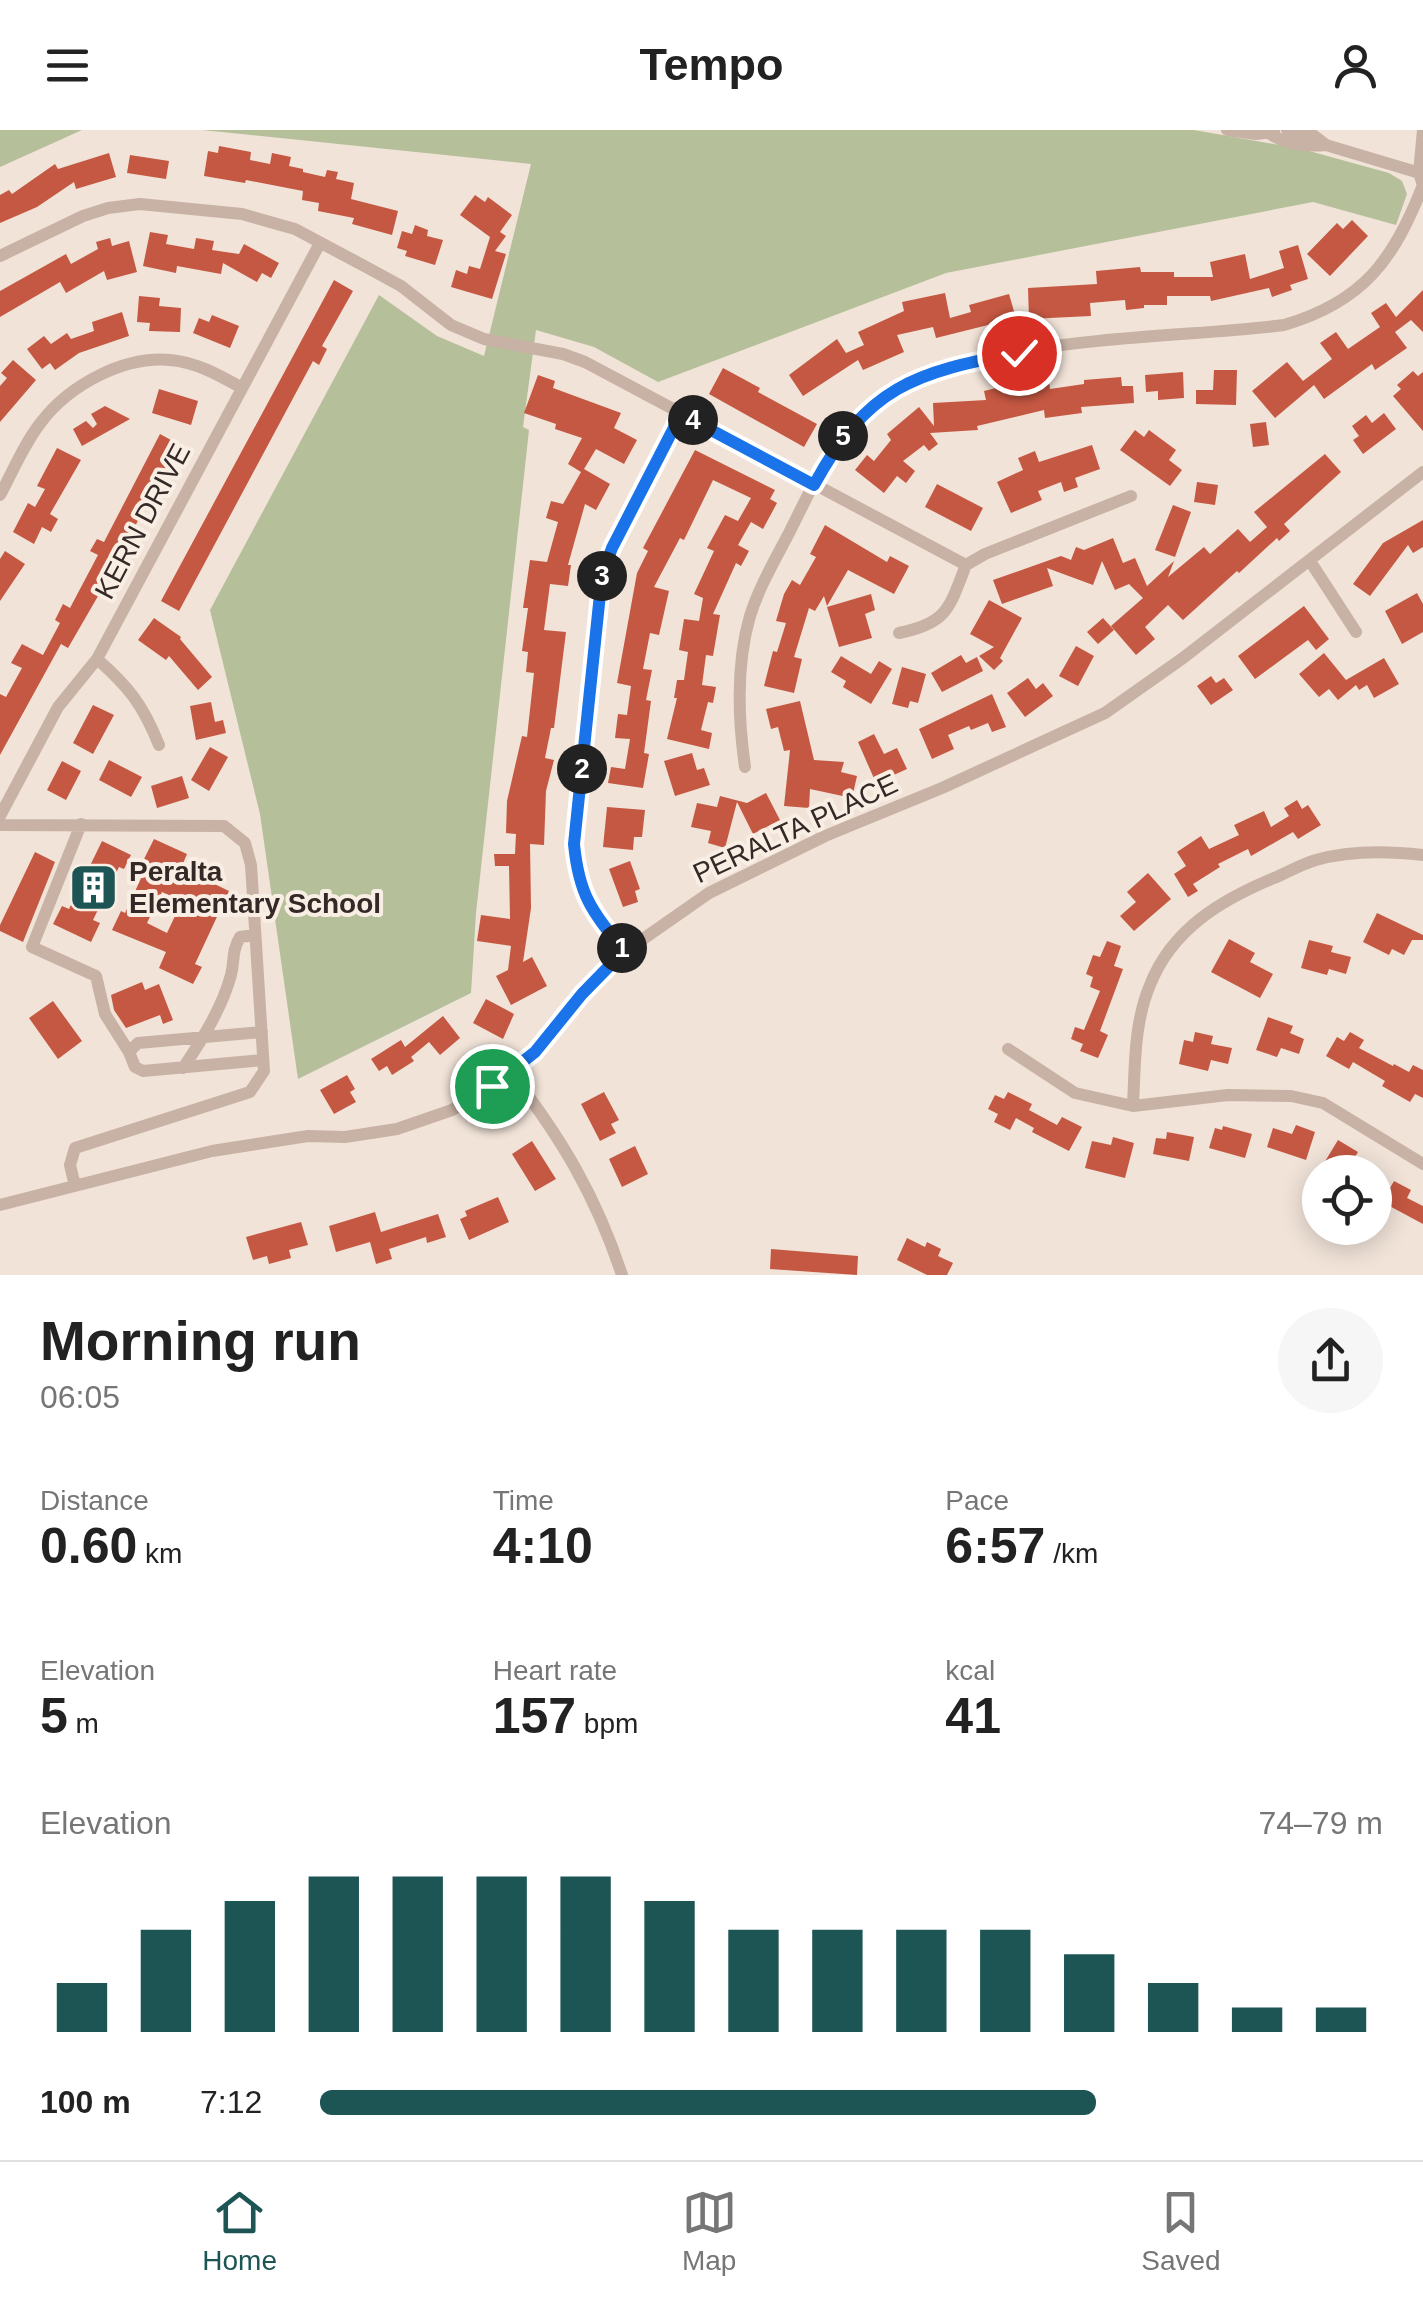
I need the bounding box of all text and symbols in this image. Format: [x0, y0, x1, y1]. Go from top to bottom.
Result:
icon: menu [40, 38, 95, 93]
icon: person [1328, 38, 1383, 93]
text: Tempo [639, 39, 784, 90]
pin [977, 311, 1062, 396]
icon: check [992, 326, 1047, 381]
pin: 4 [668, 395, 718, 445]
text: 4 [685, 404, 701, 435]
pin: 5 [818, 411, 868, 461]
text: 5 [835, 420, 851, 451]
street label: KERN DRIVE [89, 438, 196, 604]
pin: 3 [577, 551, 627, 601]
text: 3 [594, 560, 610, 591]
pin: 2 [557, 744, 607, 794]
text: 2 [574, 753, 590, 784]
street label: PERALTA PLACE [688, 768, 902, 889]
place label: Peralta Elementary School [129, 856, 381, 919]
building icon: Peralta Elementary School [68, 861, 120, 913]
pin: 1 [597, 923, 647, 973]
text: 1 [614, 932, 630, 963]
pin [450, 1044, 535, 1129]
icon: arrive [465, 1059, 520, 1114]
map controls [1302, 1155, 1392, 1245]
button: locate [1302, 1155, 1392, 1245]
button: share [1278, 1308, 1383, 1413]
text: Morning run [40, 1310, 361, 1372]
text: 06:05 [40, 1379, 120, 1415]
text: Distance [40, 1485, 149, 1516]
text: Time [493, 1485, 554, 1516]
text: Pace [945, 1485, 1009, 1516]
text: 0.60 [40, 1518, 137, 1574]
text: 4:10 [493, 1518, 593, 1574]
text: 6:57 [945, 1518, 1045, 1574]
text: km [137, 1538, 182, 1569]
text: /km [1045, 1538, 1098, 1569]
text: Elevation [40, 1655, 155, 1686]
text: Heart rate [493, 1655, 617, 1686]
text: kcal [945, 1655, 995, 1686]
text: 5 [40, 1688, 68, 1744]
text: 157 [493, 1688, 576, 1744]
text: 41 [945, 1688, 1001, 1744]
text: m [68, 1708, 99, 1739]
text: bpm [576, 1708, 638, 1739]
text: Elevation [40, 1805, 172, 1841]
text: 74–79 m [1258, 1805, 1383, 1841]
text: 100 m [40, 2084, 131, 2120]
text: 7:12 [200, 2084, 262, 2120]
tab: Home [202, 2185, 277, 2277]
tab: Map [682, 2185, 737, 2277]
tab: Saved [1141, 2185, 1221, 2277]

